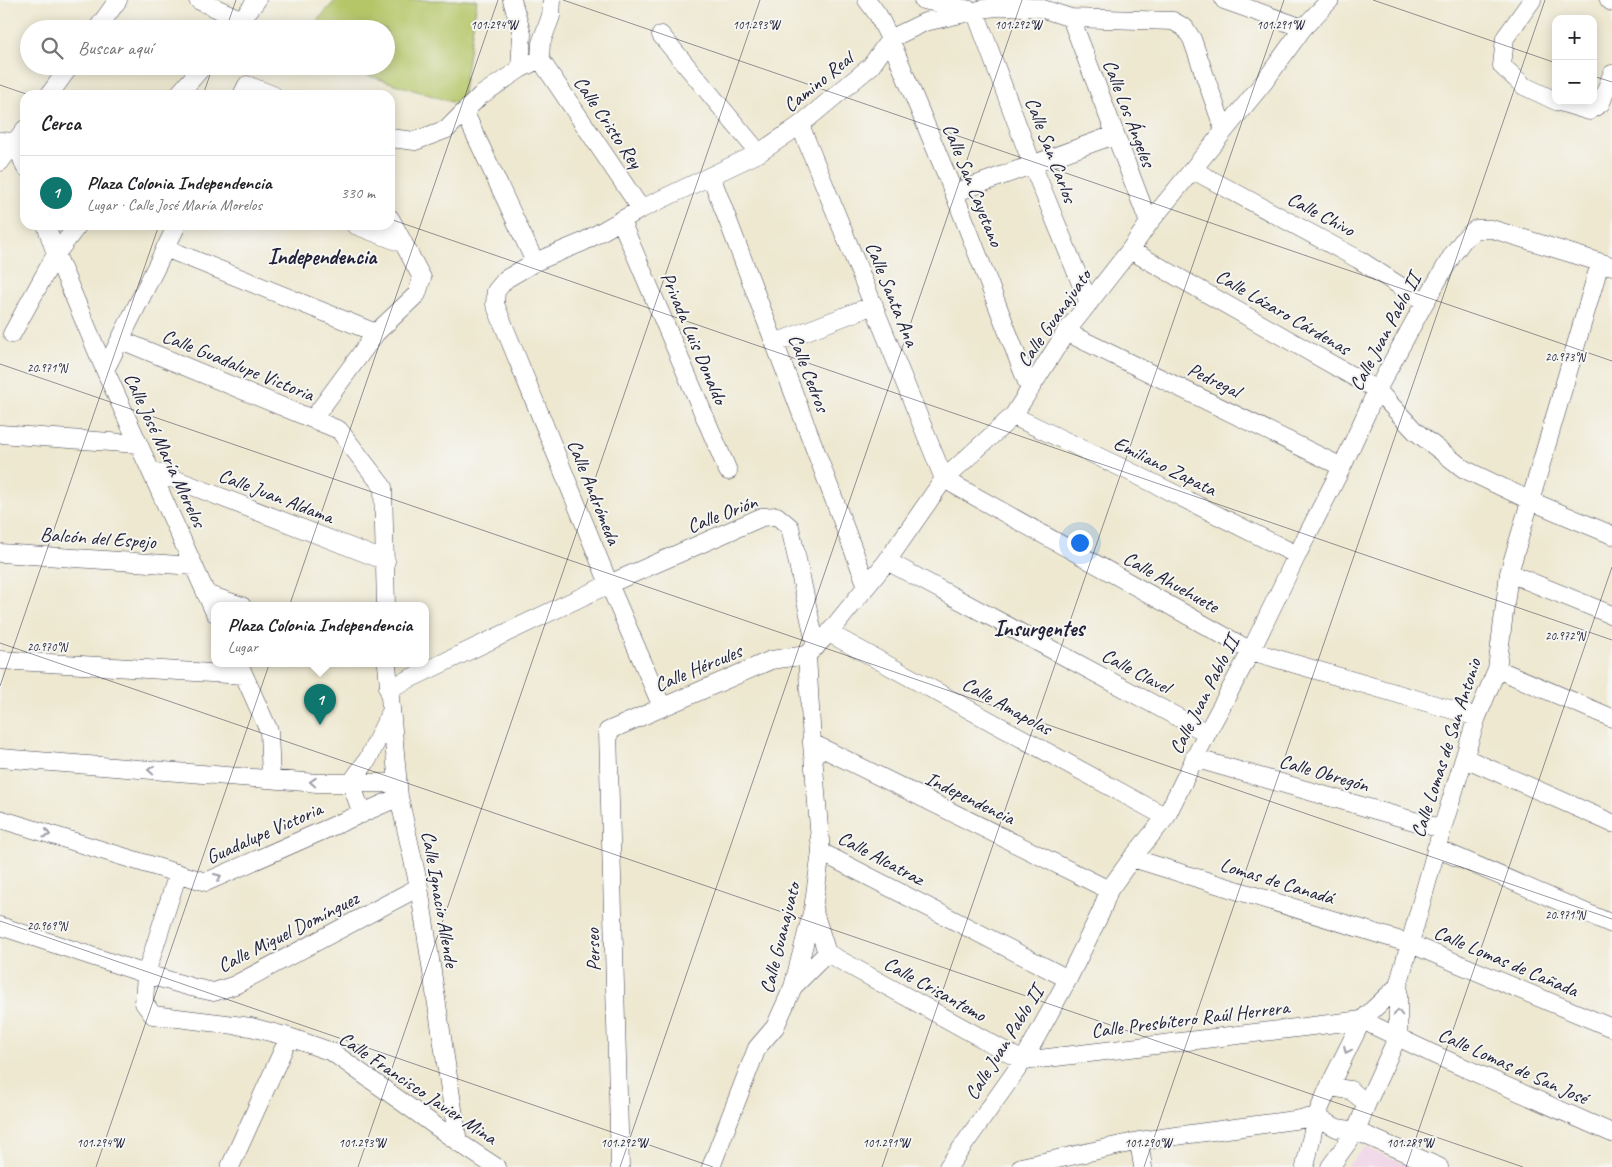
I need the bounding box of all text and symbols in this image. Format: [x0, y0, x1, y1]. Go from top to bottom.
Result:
map controls [1552, 15, 1597, 105]
button: + [1552, 15, 1597, 60]
text: 101.294°W [471, 17, 520, 33]
text: 101.293°W [733, 17, 782, 33]
text: 101.292°W [995, 17, 1044, 33]
text: 101.291°W [1257, 17, 1306, 33]
search box [20, 20, 395, 75]
icon: search [38, 34, 66, 62]
text: Buscar aquí [78, 36, 152, 60]
street label: Camino Real [778, 44, 861, 118]
street label: Calle Los Ángeles [1097, 56, 1162, 172]
button: − [1552, 60, 1597, 105]
street label: Calle Cristo Rey [568, 71, 649, 175]
street label: Calle San Carlos [1019, 94, 1083, 208]
text: Cerca [40, 110, 81, 136]
street label: Calle San Cayetano [937, 120, 1009, 251]
text: Plaza Colonia Independencia [87, 171, 272, 195]
text: 1 [52, 183, 60, 203]
text: 330 m [341, 183, 375, 203]
street label: Calle Chivo [1283, 186, 1360, 242]
text: Lugar · Calle José María Morelos [87, 195, 262, 215]
street label: Calle Santa Ana [860, 238, 925, 352]
district label: Independencia [268, 243, 378, 271]
street label: Calle Guanajuato [1011, 263, 1098, 372]
street label: Calle Lázaro Cárdenas [1211, 263, 1357, 362]
street label: Calle Juan Pablo II [1344, 265, 1428, 395]
street label: Privada Luis Donaldo [655, 268, 734, 410]
street label: Calle Guadalupe Victoria [158, 323, 319, 408]
street label: Calle Cedros [783, 331, 836, 417]
text: 20.973°N [1545, 349, 1587, 365]
street label: Pedregal [1184, 357, 1248, 405]
text: 20.971°N [27, 360, 69, 376]
street label: Calle José María Morelos [118, 369, 213, 533]
street label: Emiliano Zapata [1109, 430, 1222, 502]
street label: Calle Andrómeda [562, 436, 627, 550]
street label: Calle Juan Aldama [215, 463, 339, 530]
street label: Calle Orión [683, 489, 762, 539]
street label: Balcón del Espejo [39, 521, 157, 555]
your location [1067, 530, 1093, 556]
street label: Calle Ahuehuete [1119, 545, 1225, 619]
popup [211, 602, 429, 667]
text: Plaza Colonia Independencia [228, 613, 412, 637]
district label: Insurgentes [994, 615, 1087, 643]
street label: Calle Juan Pablo II [1163, 628, 1246, 758]
text: 20.972°N [1545, 628, 1587, 644]
text: Lugar [228, 637, 258, 657]
street label: Calle Hércules [651, 638, 747, 698]
text: 20.970°N [27, 639, 69, 655]
street label: Calle Clavel [1097, 643, 1178, 701]
street label: Calle Lomas de San Antonio [1405, 654, 1487, 841]
street label: Calle Amapolas [958, 671, 1058, 742]
pin: 1 [304, 684, 336, 725]
street label: Calle Obregón [1276, 748, 1373, 798]
one-way arrow [147, 764, 155, 775]
street label: Independencia [921, 766, 1021, 831]
one-way arrow [309, 777, 317, 788]
street label: Guadalupe Victoria [202, 796, 328, 870]
street label: Calle Alcatraz [834, 825, 931, 892]
one-way arrow [42, 828, 50, 838]
street label: Calle Ignacio Allende [416, 829, 465, 971]
street label: Lomas de Canadá [1217, 852, 1339, 911]
one-way arrow [213, 872, 222, 883]
street label: Calle Guanajuato [754, 878, 806, 996]
street label: Calle Miguel Domínguez [213, 885, 364, 978]
text: 20.971°N [1545, 907, 1587, 923]
text: 20.969°N [27, 918, 69, 934]
street label: Calle Lomas de Cañada [1430, 919, 1584, 1003]
street label: Perseo [580, 927, 606, 972]
street label: Calle Crisantemo [880, 951, 991, 1028]
street label: Calle Juan Pablo II [959, 978, 1051, 1105]
street label: Calle Presbítero Raúl Herrera [1090, 994, 1292, 1044]
one-way arrow [1393, 1009, 1403, 1016]
street label: Calle Lomas de San José [1434, 1022, 1595, 1112]
street label: Calle Francisco Javier Mina [334, 1026, 503, 1151]
one-way arrow [1343, 1045, 1353, 1054]
text: 101.294°W [77, 1135, 126, 1151]
text: 101.293°W [339, 1135, 388, 1151]
text: 101.292°W [601, 1135, 650, 1151]
text: 101.291°W [863, 1135, 912, 1151]
text: 101.290°W [1125, 1135, 1174, 1151]
text: 101.289°W [1387, 1135, 1436, 1151]

